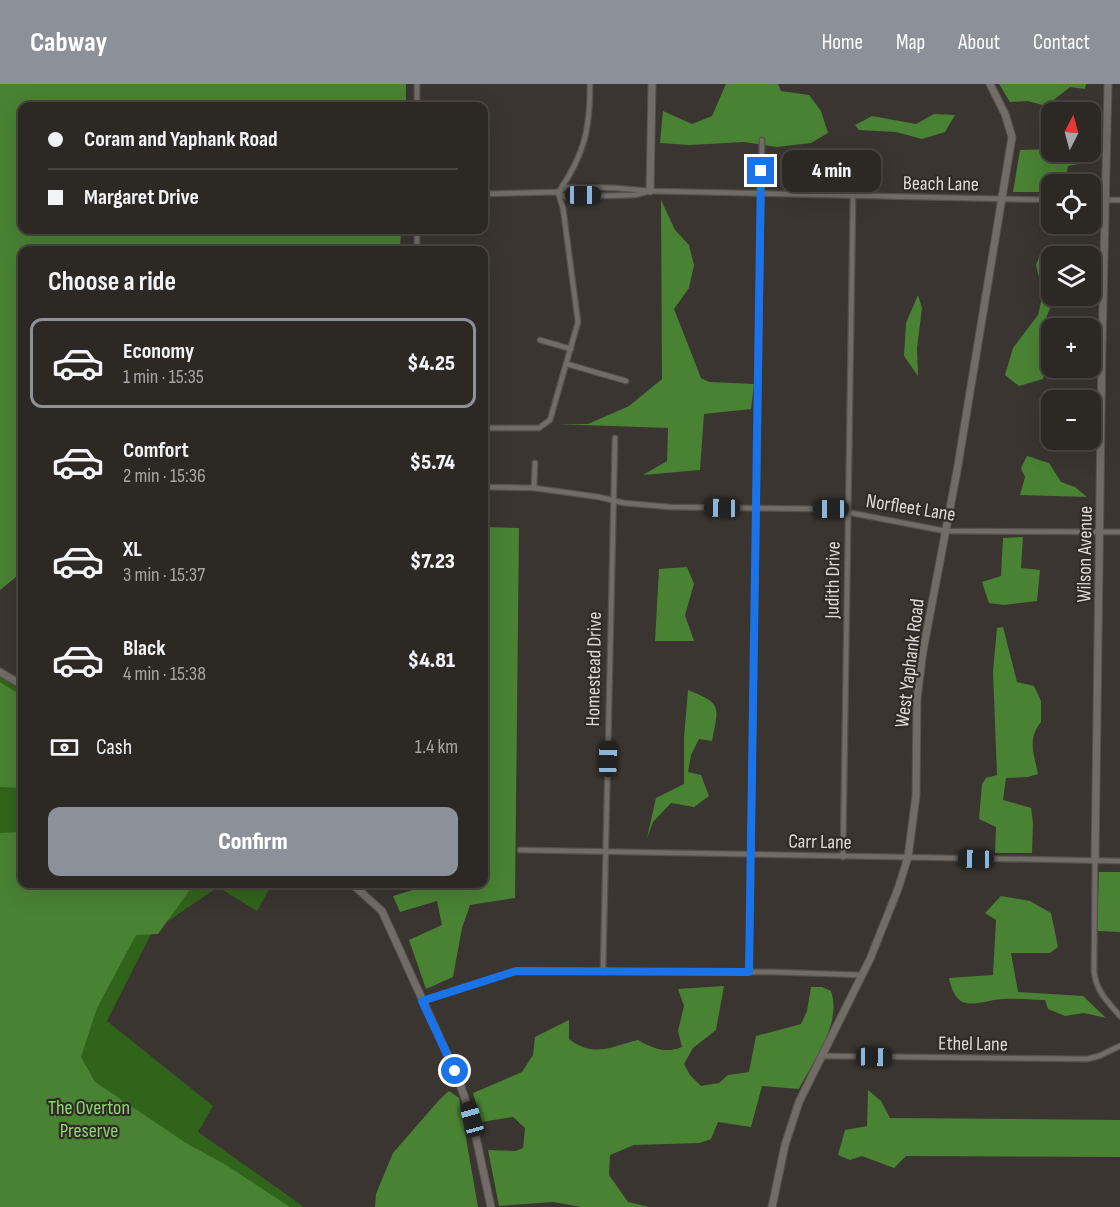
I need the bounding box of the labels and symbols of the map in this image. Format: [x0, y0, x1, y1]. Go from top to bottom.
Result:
north arrow [1041, 102, 1101, 162]
callout: 4 min [782, 150, 881, 192]
route end [747, 157, 774, 184]
street label: Beach Lane [903, 171, 979, 197]
car [565, 186, 601, 204]
street label: Norfleet Lane [864, 489, 957, 527]
car [704, 499, 740, 517]
car [813, 500, 849, 518]
street label: Wilson Avenue [1072, 506, 1098, 603]
street label: Judith Drive [820, 541, 846, 620]
street label: West Yaphank Road [890, 597, 930, 729]
street label: Homestead Drive [581, 611, 607, 727]
car [599, 741, 617, 777]
street label: Carr Lane [788, 829, 852, 855]
car [958, 850, 994, 868]
street label: Ethel Lane [938, 1031, 1008, 1057]
car [856, 1048, 892, 1066]
route start [441, 1057, 468, 1084]
park label: The Overton Preserve [48, 1096, 130, 1143]
car [458, 1099, 486, 1139]

